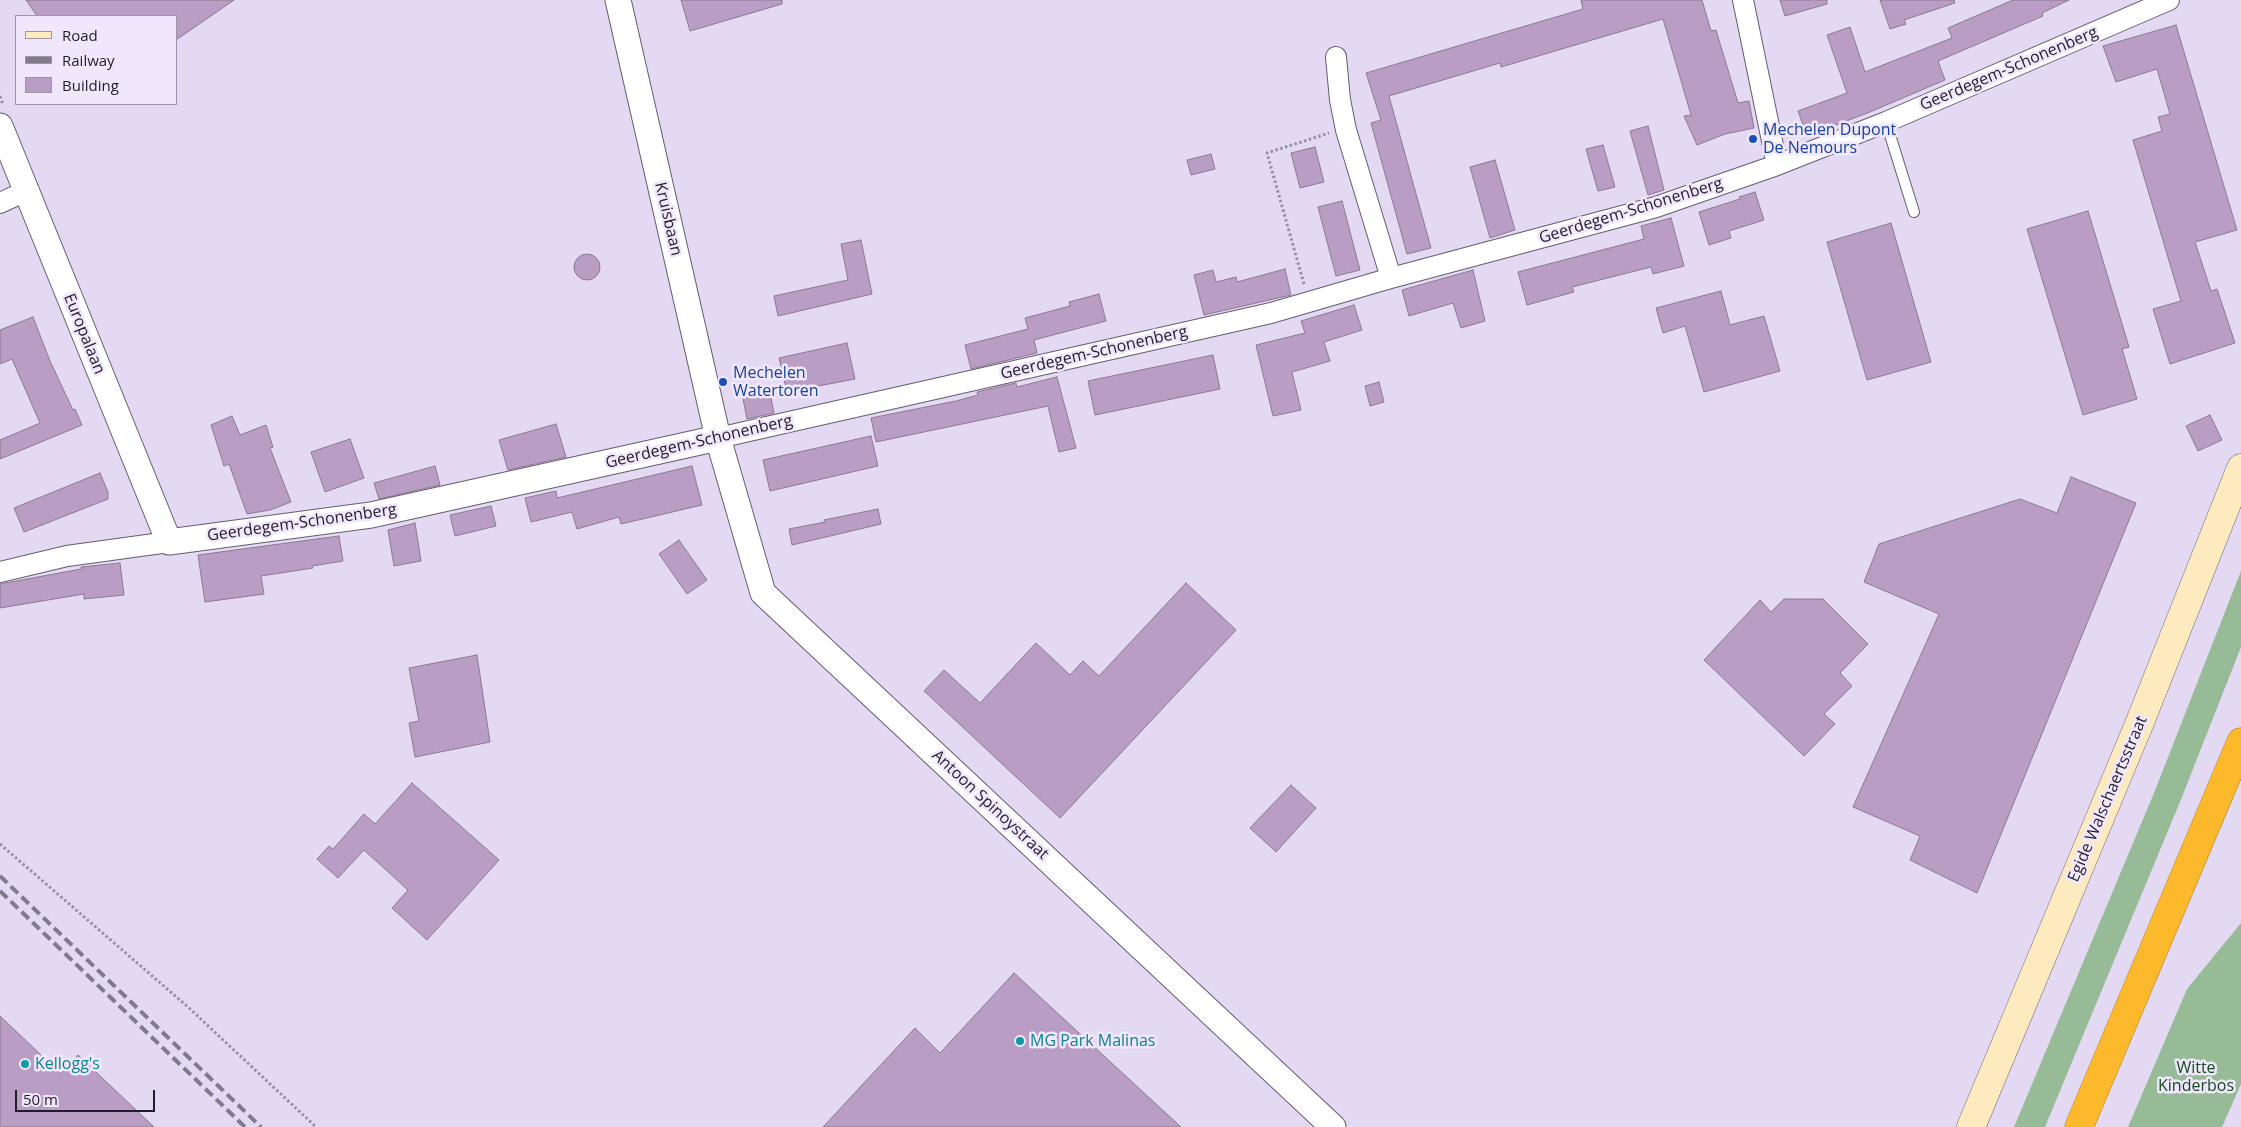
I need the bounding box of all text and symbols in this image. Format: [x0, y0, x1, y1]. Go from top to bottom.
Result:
legend [15, 15, 178, 105]
street label: Geerdegem-Schonenberg [1917, 23, 2101, 115]
text: Road [62, 25, 98, 45]
text: Railway [62, 50, 115, 70]
text: Building [62, 75, 119, 95]
place label: Mechelen Dupont De Nemours [1763, 120, 1896, 158]
marker: Mechelen Dupont De Nemours [1747, 133, 1759, 145]
street label: Geerdegem-Schonenberg [1537, 174, 1725, 248]
street label: Kruisbaan [650, 180, 686, 258]
street label: Europalaan [59, 291, 109, 377]
street label: Geerdegem-Schonenberg [999, 322, 1189, 384]
place label: Mechelen Watertoren [733, 363, 819, 401]
marker: Mechelen Watertoren [717, 376, 729, 388]
street label: Geerdegem-Schonenberg [604, 411, 794, 473]
street label: Geerdegem-Schonenberg [206, 500, 398, 546]
street label: Egide Walschaertsstraat [2064, 713, 2152, 885]
street label: Antoon Spinoystraat [928, 746, 1052, 864]
place label: MG Park Malinas [1030, 1031, 1155, 1051]
marker: MG Park Malinas [1014, 1035, 1026, 1047]
place label: Kellogg's [35, 1054, 100, 1074]
marker: Kellogg's [19, 1058, 31, 1070]
park label: Witte Kinderbos [2158, 1058, 2234, 1096]
scale bar [18, 1080, 158, 1112]
text: 50 m [23, 1089, 58, 1109]

